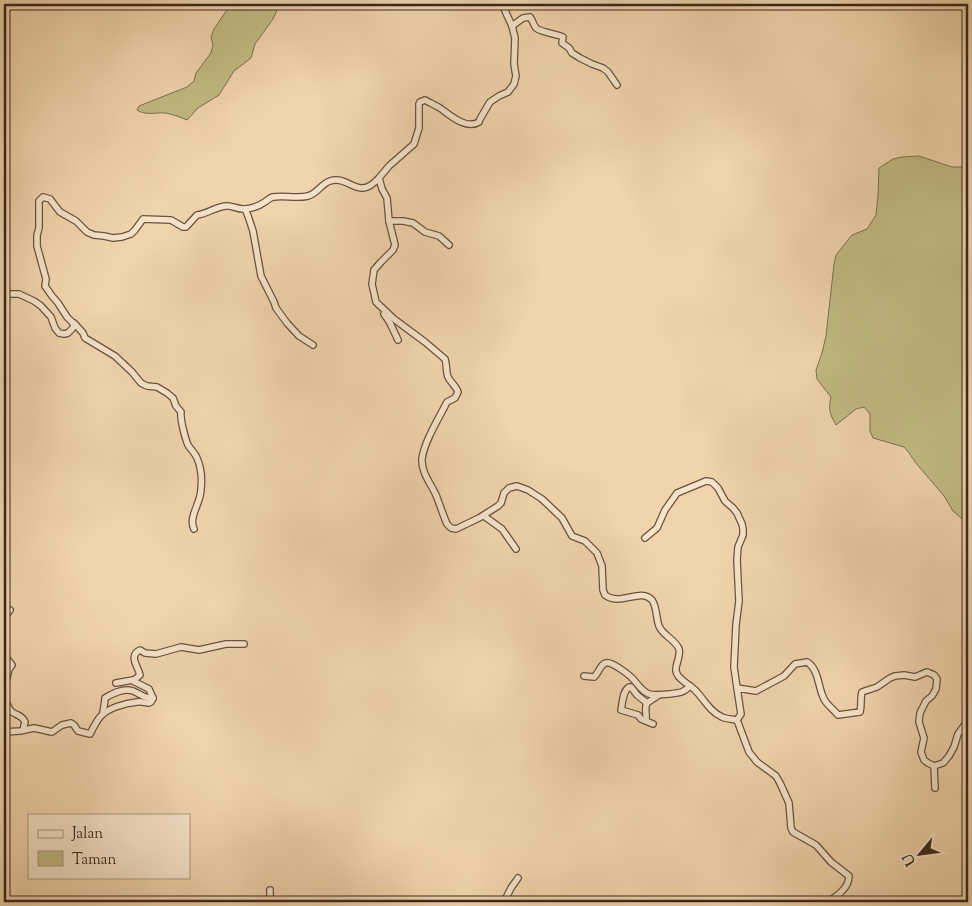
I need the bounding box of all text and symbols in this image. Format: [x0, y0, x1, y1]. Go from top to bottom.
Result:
legend [28, 814, 190, 878]
text: Jalan [71, 824, 103, 845]
north arrow [894, 828, 944, 878]
text: U [899, 849, 922, 869]
text: Taman [72, 850, 116, 871]

